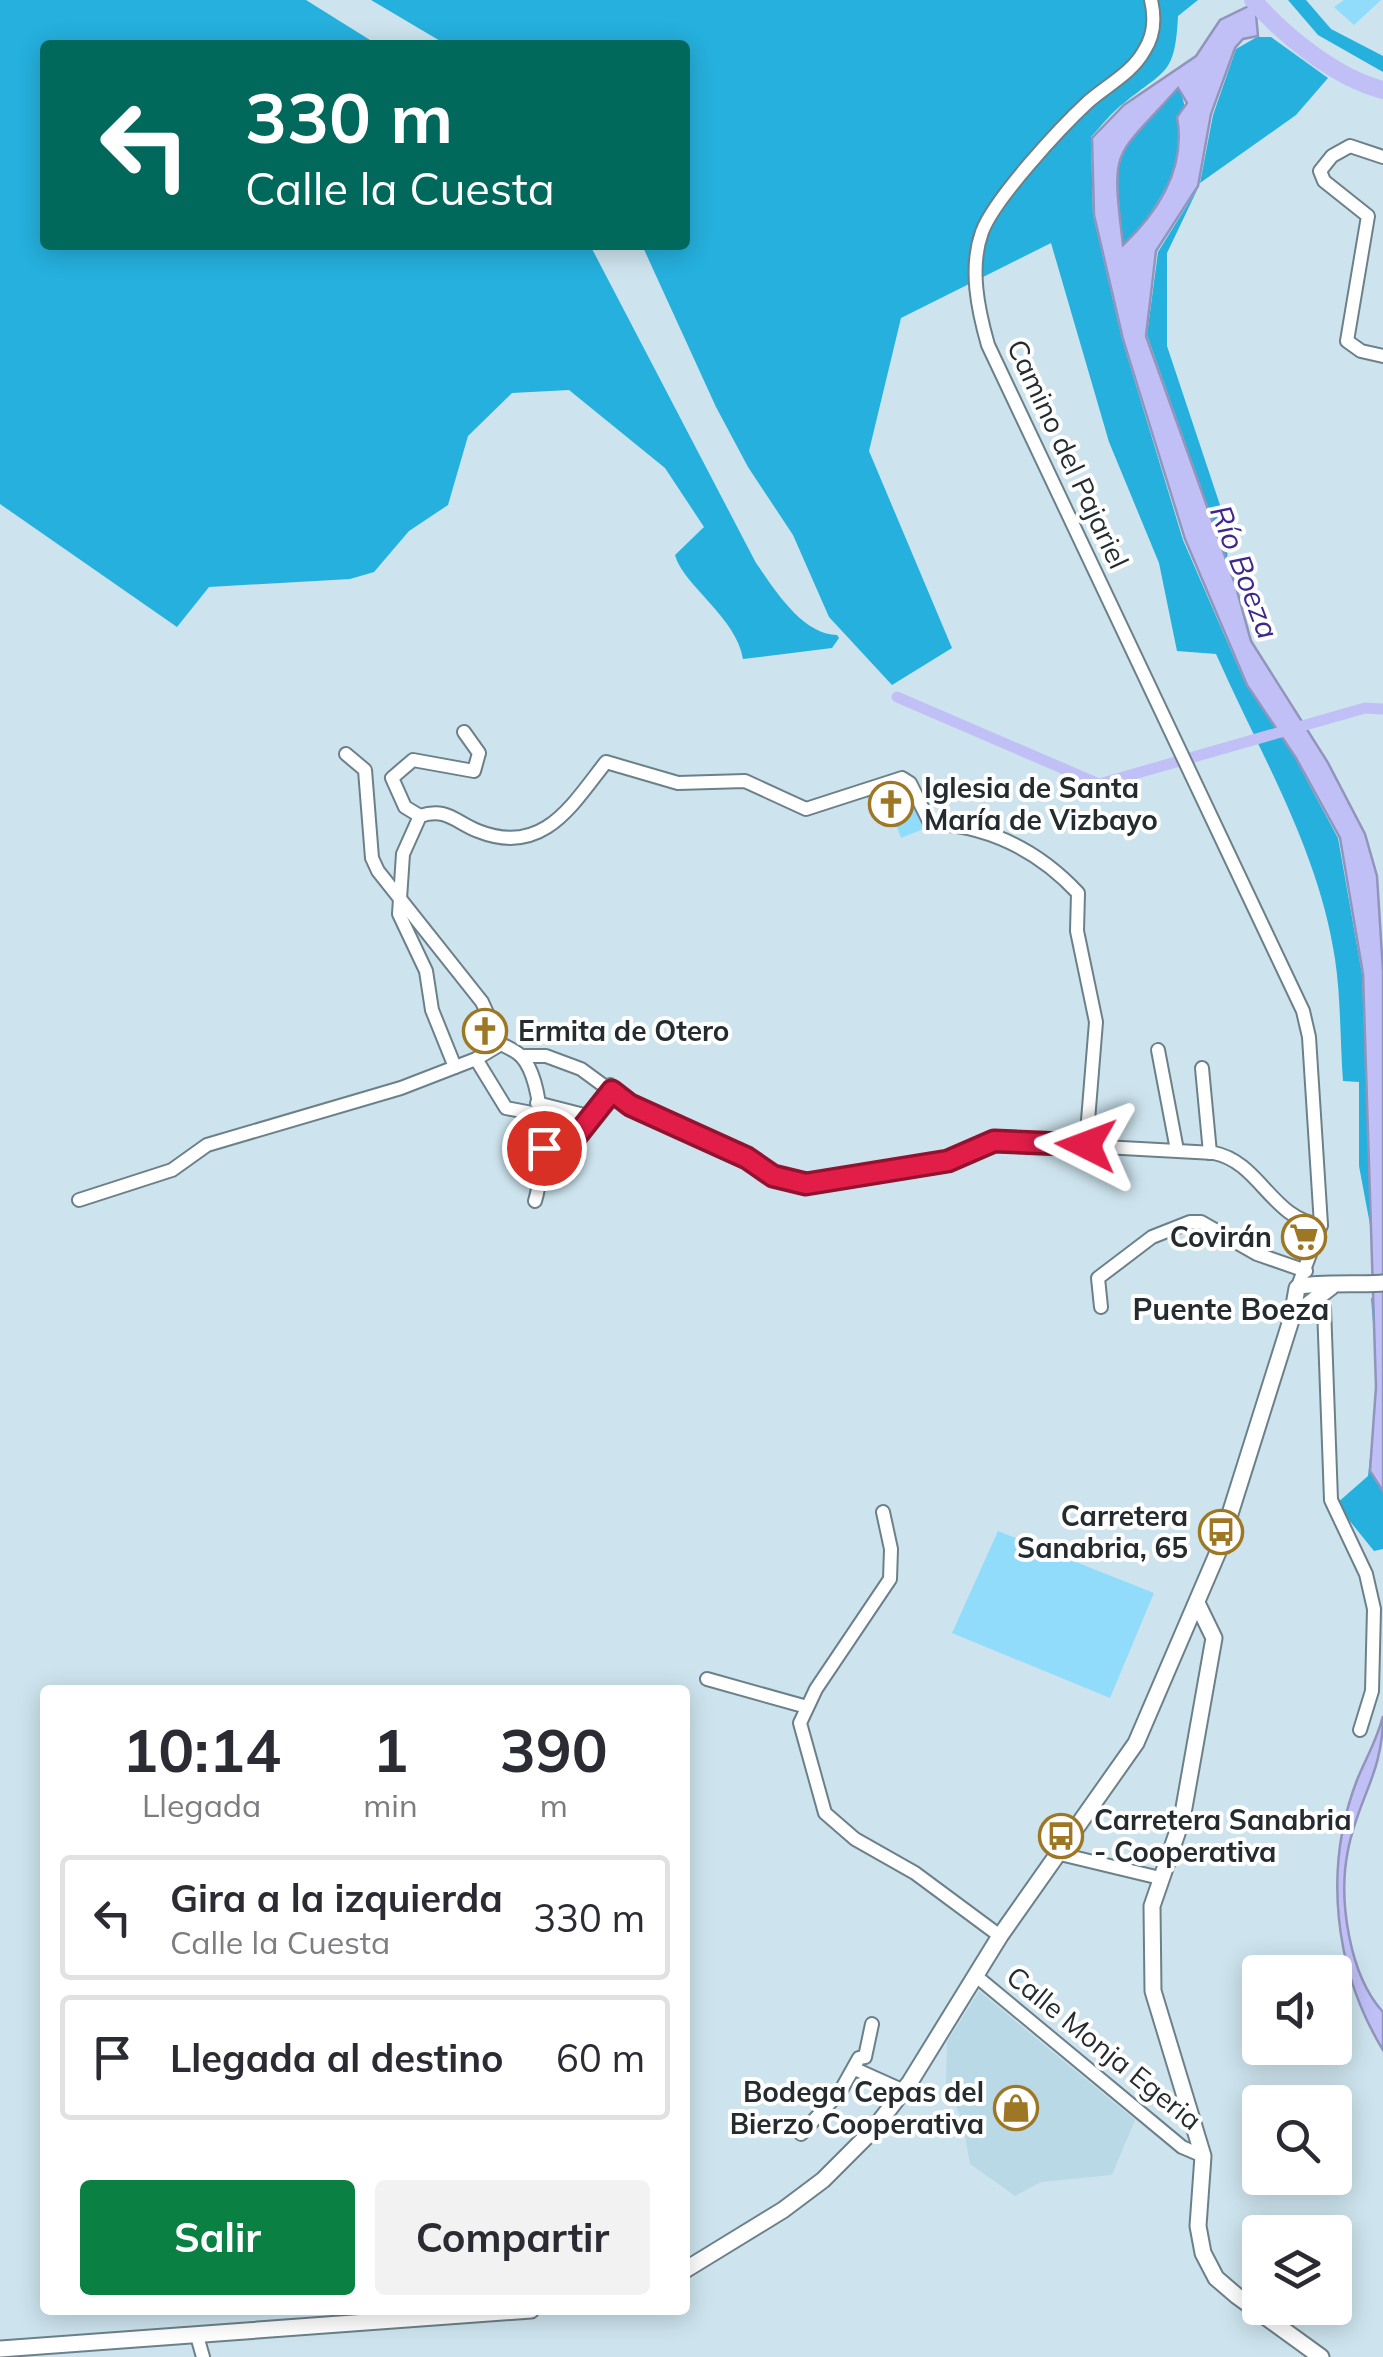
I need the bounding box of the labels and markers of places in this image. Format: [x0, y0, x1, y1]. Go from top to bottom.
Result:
place label: Iglesia de Santa María de Vizbayo [924, 770, 1158, 837]
church icon: Iglesia de Santa María de Vizbayo [868, 781, 914, 827]
church icon: Ermita de Otero [462, 1008, 508, 1054]
place label: Ermita de Otero [518, 1013, 729, 1048]
pin [502, 1106, 587, 1191]
supermarket icon: Covirán [1281, 1214, 1327, 1260]
place label: Covirán [1170, 1219, 1272, 1254]
place label: Carretera Sanabria, 65 [1017, 1498, 1188, 1565]
bus stop icon: Carretera Sanabria, 65 [1198, 1509, 1244, 1555]
place label: Carretera Sanabria - Cooperativa [1094, 1802, 1352, 1869]
bus stop icon: Carretera Sanabria - Cooperativa [1038, 1813, 1084, 1859]
place label: Bodega Cepas del Bierzo Cooperativa [730, 2074, 984, 2141]
shop icon: Bodega Cepas del Bierzo Cooperativa [993, 2085, 1039, 2131]

